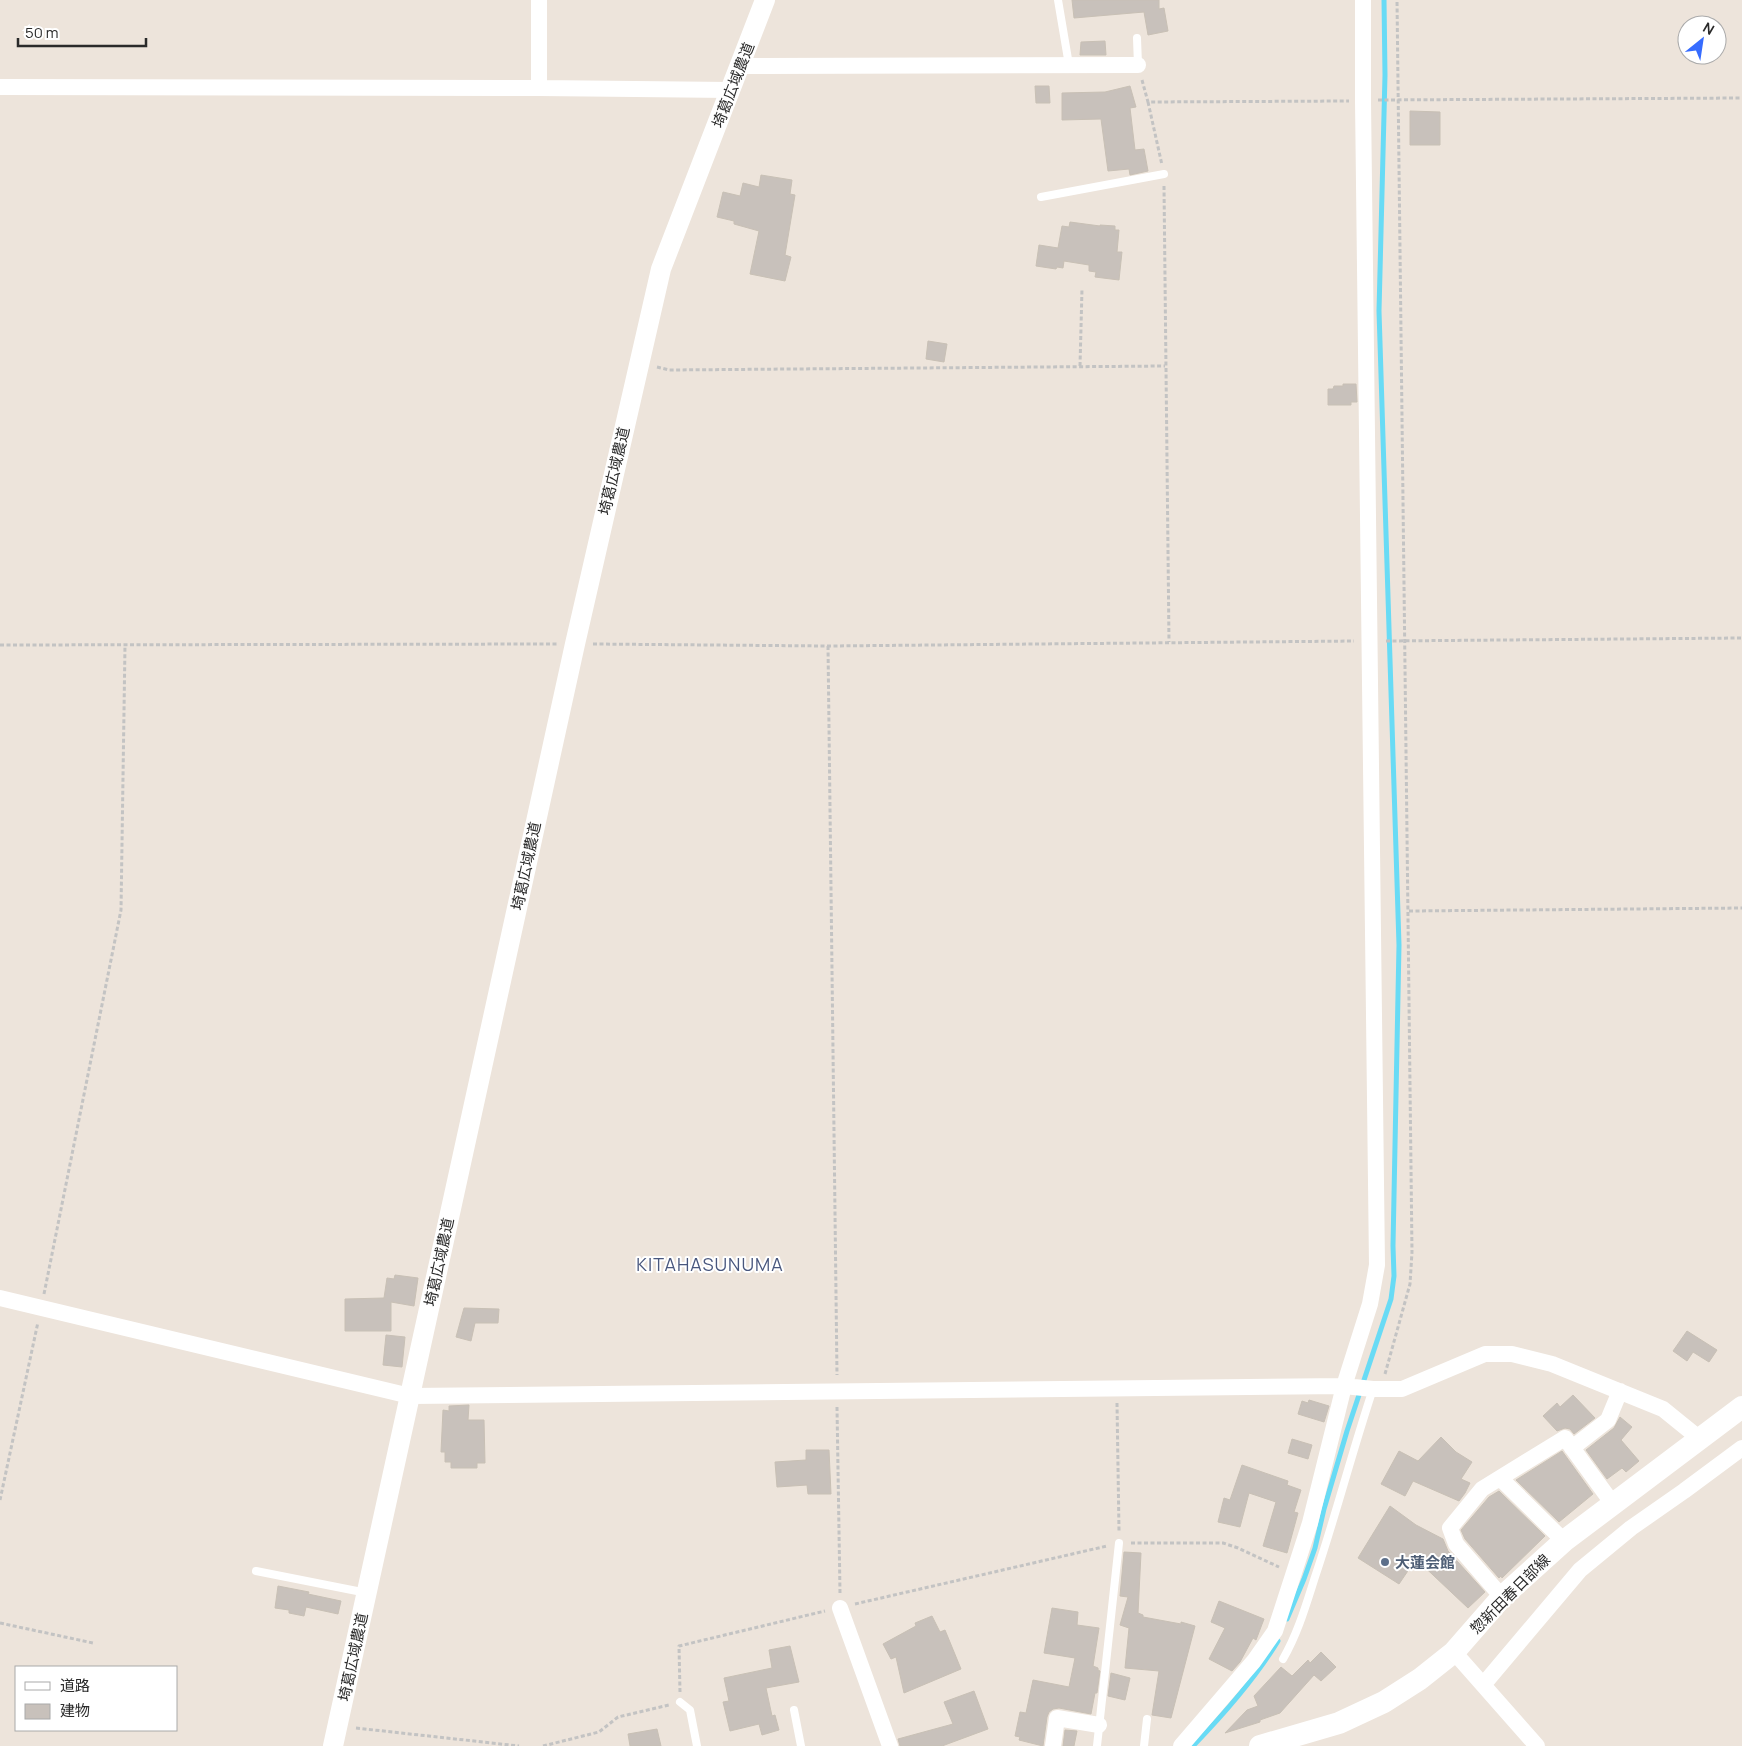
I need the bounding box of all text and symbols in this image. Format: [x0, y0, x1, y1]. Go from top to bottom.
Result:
scale bar [18, 15, 145, 47]
north arrow [1677, 15, 1727, 65]
text: N [1700, 18, 1718, 39]
text: 50 m [25, 22, 59, 43]
street label: 埼葛広域農道 [707, 39, 759, 131]
street label: 埼葛広域農道 [594, 425, 634, 517]
street label: 埼葛広域農道 [506, 820, 546, 912]
street label: 埼葛広域農道 [419, 1216, 459, 1308]
district label: KITAHASUNUMA [636, 1252, 784, 1276]
street label: 惣新田春日部線 [1465, 1549, 1555, 1639]
place label: 大蓮会館 [1395, 1552, 1455, 1573]
marker: 大蓮会館 [1379, 1556, 1391, 1568]
street label: 埼葛広域農道 [333, 1611, 373, 1703]
legend [15, 1666, 178, 1731]
text: 道路 [60, 1675, 90, 1696]
text: 建物 [60, 1700, 90, 1721]

